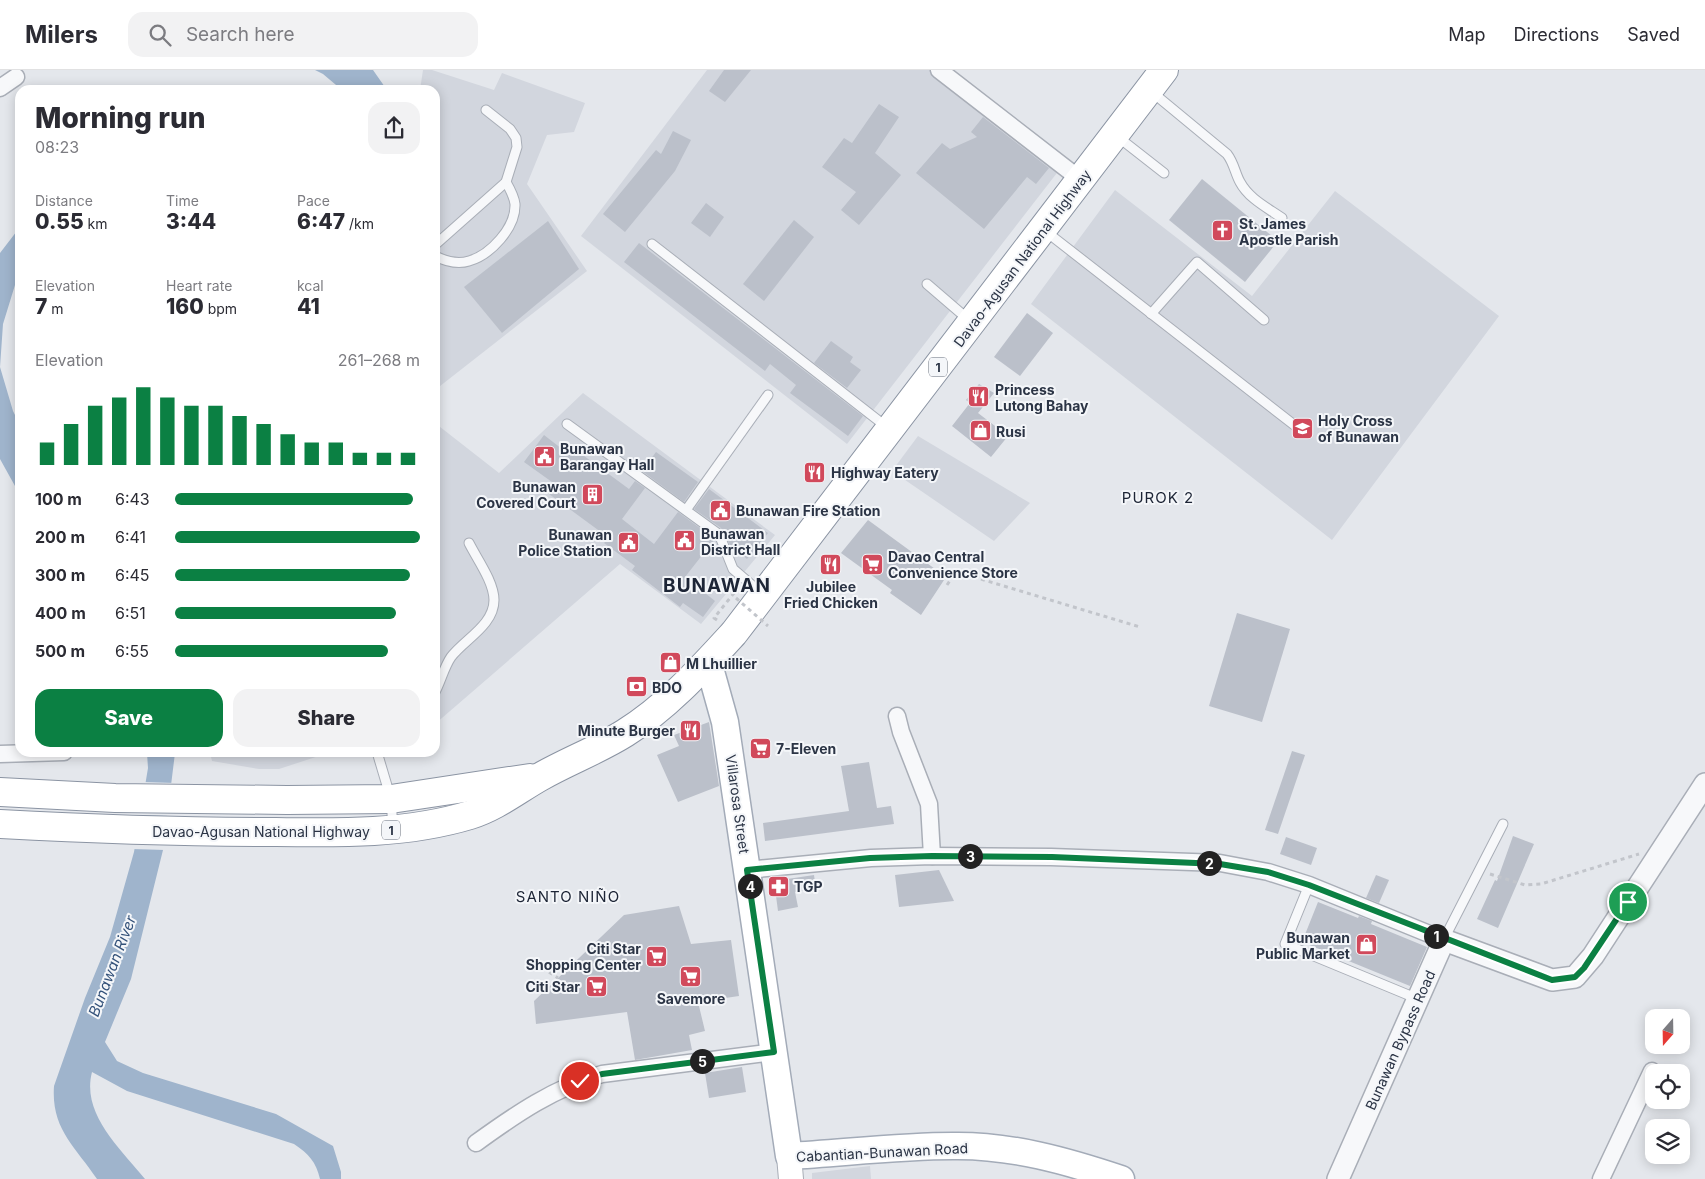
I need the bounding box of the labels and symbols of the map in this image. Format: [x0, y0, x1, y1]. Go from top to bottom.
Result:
street label: Davao-Agusan National Highway [950, 166, 1094, 350]
place label: St. James Apostle Parish [1239, 215, 1339, 248]
church icon: St. James Apostle Parish [1211, 219, 1235, 243]
road number: 1 [929, 358, 947, 376]
place label: Princess Lutong Bahay [995, 381, 1089, 414]
restaurant icon: Princess Lutong Bahay [967, 385, 991, 409]
place label: Holy Cross of Bunawan [1318, 412, 1399, 445]
school or university icon: Holy Cross of Bunawan [1290, 416, 1314, 440]
shop icon: Rusi [968, 419, 992, 443]
place label: Rusi [996, 423, 1026, 440]
place label: Bunawan Barangay Hall [560, 440, 654, 473]
public building icon: Bunawan Barangay Hall [532, 444, 556, 468]
restaurant icon: Highway Eatery [803, 460, 827, 484]
place label: Highway Eatery [831, 464, 939, 481]
place label: Bunawan Covered Court [476, 478, 576, 511]
building icon: Bunawan Covered Court [580, 482, 604, 506]
district label: PUROK 2 [1122, 488, 1194, 507]
public building icon: Bunawan Fire Station [708, 498, 732, 522]
place label: Bunawan Fire Station [736, 502, 881, 519]
place label: Bunawan District Hall [701, 525, 780, 558]
place label: Bunawan Police Station [518, 526, 612, 559]
public building icon: Bunawan District Hall [673, 529, 697, 553]
public building icon: Bunawan Police Station [616, 530, 640, 554]
place label: Davao Central Convenience Store [888, 548, 1018, 581]
restaurant icon: Jubilee Fried Chicken [819, 552, 843, 576]
supermarket icon: Davao Central Convenience Store [860, 552, 884, 576]
district label: BUNAWAN [663, 574, 771, 597]
place label: Jubilee Fried Chicken [784, 578, 878, 611]
shop icon: M Lhuillier [658, 651, 682, 675]
place label: M Lhuillier [686, 655, 757, 672]
bank icon: BDO [624, 675, 648, 699]
place label: BDO [652, 679, 682, 696]
restaurant icon: Minute Burger [679, 718, 703, 742]
place label: Minute Burger [578, 722, 675, 739]
supermarket icon: 7-Eleven [748, 736, 772, 760]
place label: 7-Eleven [776, 740, 836, 757]
street label: Villarosa Street [723, 753, 753, 855]
road number: 1 [382, 820, 400, 840]
street label: Davao-Agusan National Highway [152, 823, 370, 840]
pin: 3 [958, 844, 982, 868]
pin: 2 [1196, 850, 1222, 876]
pin: 4 [738, 874, 762, 898]
pharmacy icon: TGP [766, 874, 790, 898]
place label: TGP [794, 878, 822, 895]
pin [1607, 881, 1649, 923]
district label: SANTO NIÑO [516, 887, 620, 906]
water label: Bunawan River [84, 912, 140, 1019]
pin: 1 [1424, 924, 1448, 948]
place label: Bunawan Public Market [1256, 929, 1350, 962]
shop icon: Bunawan Public Market [1354, 933, 1378, 957]
place label: Citi Star Shopping Center [526, 940, 641, 973]
supermarket icon: Citi Star Shopping Center [645, 944, 669, 968]
supermarket icon: Savemore [679, 964, 703, 988]
street label: Bunawan Bypass Road [1361, 967, 1439, 1113]
supermarket icon: Citi Star [584, 974, 608, 998]
place label: Citi Star [525, 978, 580, 995]
place label: Savemore [657, 990, 725, 1007]
north arrow [1645, 1009, 1690, 1054]
pin: 5 [690, 1048, 714, 1074]
pin [559, 1060, 601, 1102]
street label: Cabantian-Bunawan Road [796, 1139, 968, 1165]

